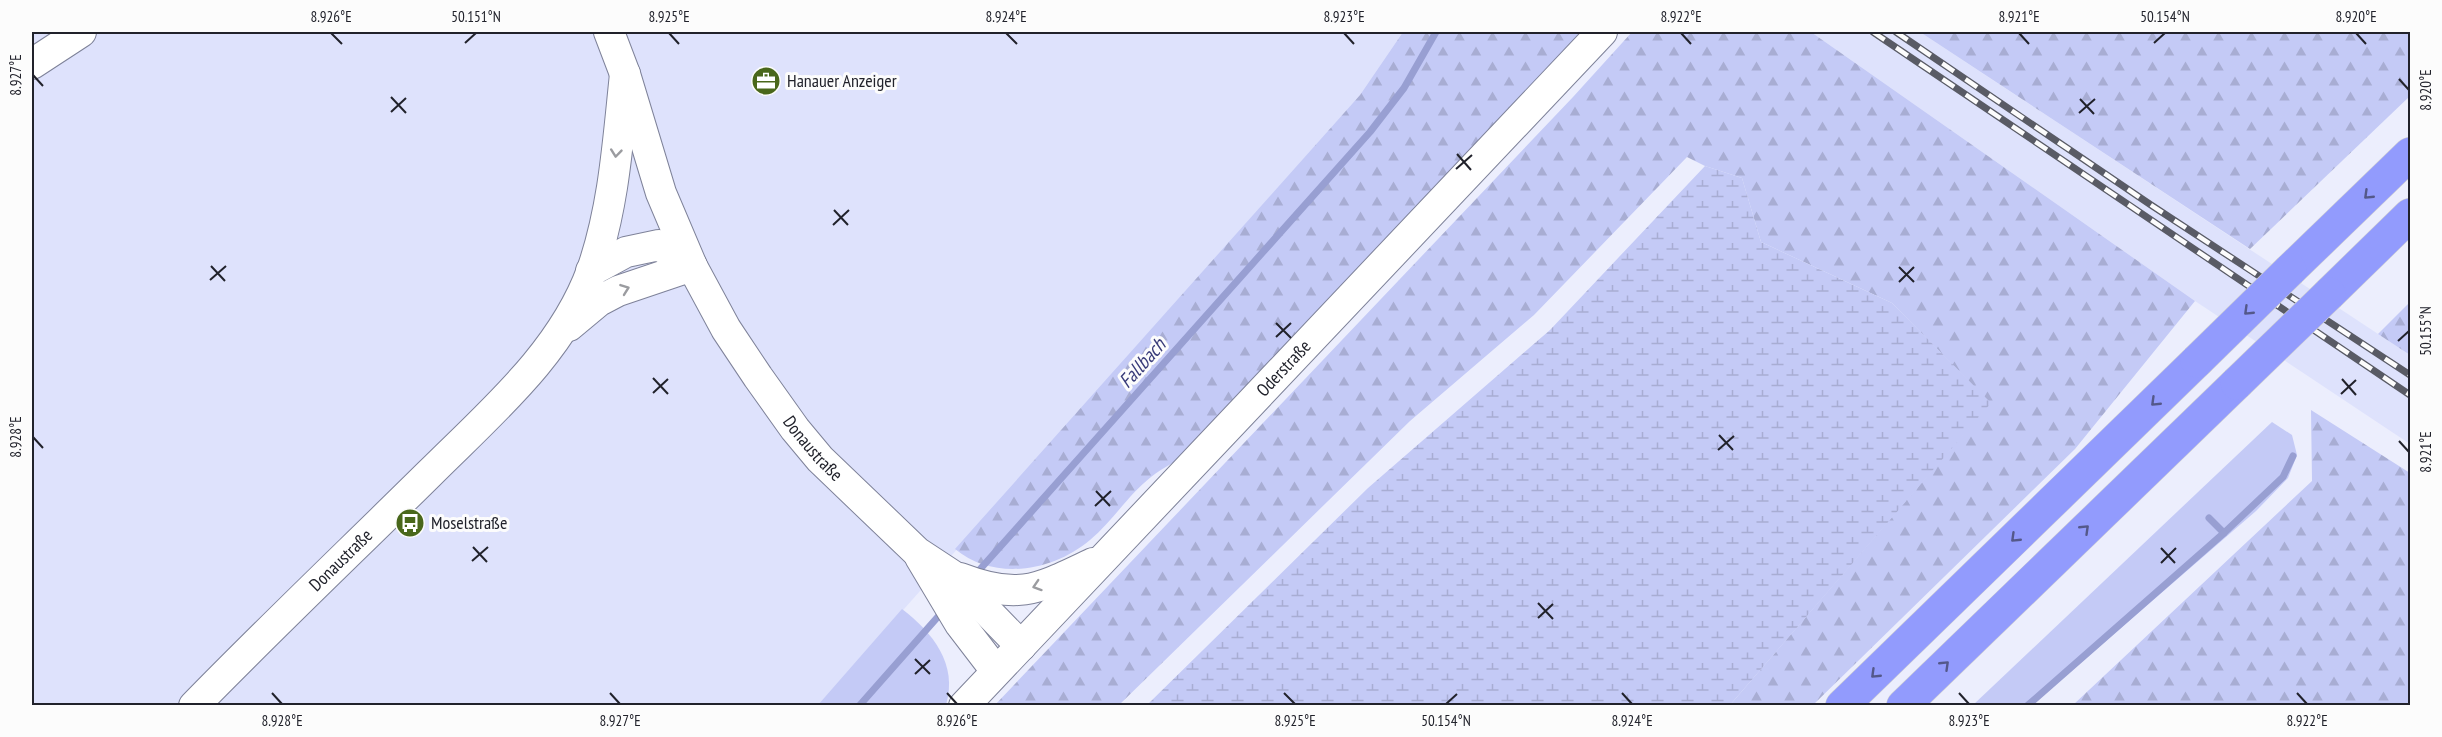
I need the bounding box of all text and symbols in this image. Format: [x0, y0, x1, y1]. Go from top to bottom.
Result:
text: 8.926°E [310, 7, 352, 26]
text: 50.151°N [451, 7, 501, 26]
text: 8.925°E [648, 7, 690, 26]
text: 8.924°E [985, 7, 1027, 26]
text: 8.923°E [1323, 7, 1365, 26]
text: 8.922°E [1660, 7, 1702, 26]
text: 8.921°E [1998, 7, 2040, 26]
text: 50.154°N [2140, 7, 2190, 26]
text: 8.920°E [2335, 7, 2377, 26]
text: 8.927°E [6, 54, 25, 96]
office icon: Hanauer Anzeiger [750, 65, 782, 97]
place label: Hanauer Anzeiger [787, 69, 897, 92]
text: 8.920°E [2416, 69, 2435, 111]
one-way arrow [611, 149, 623, 158]
one-way arrow [2365, 188, 2375, 199]
one-way arrow [619, 284, 630, 297]
one-way arrow [2245, 304, 2256, 315]
text: 50.155°N [2416, 306, 2435, 356]
water label: Fallbach [1113, 332, 1172, 393]
street label: Oderstraße [1251, 335, 1316, 401]
one-way arrow [2151, 395, 2162, 406]
street label: Donaustraße [778, 411, 848, 486]
text: 8.928°E [6, 416, 25, 458]
text: 8.921°E [2416, 431, 2435, 473]
bus stop icon: Moselstraße [394, 507, 426, 539]
place label: Moselstraße [431, 511, 507, 534]
street label: Donaustraße [304, 524, 377, 596]
one-way arrow [2078, 526, 2089, 537]
one-way arrow [2011, 531, 2021, 542]
one-way arrow [1032, 579, 1043, 592]
one-way arrow [1939, 661, 1949, 672]
one-way arrow [1871, 667, 1881, 678]
text: 8.928°E [261, 711, 303, 730]
text: 8.927°E [599, 711, 641, 730]
text: 8.926°E [936, 711, 978, 730]
text: 8.925°E [1274, 711, 1316, 730]
text: 50.154°N [1421, 711, 1471, 730]
text: 8.924°E [1611, 711, 1653, 730]
text: 8.923°E [1948, 711, 1990, 730]
text: 8.922°E [2286, 711, 2328, 730]

